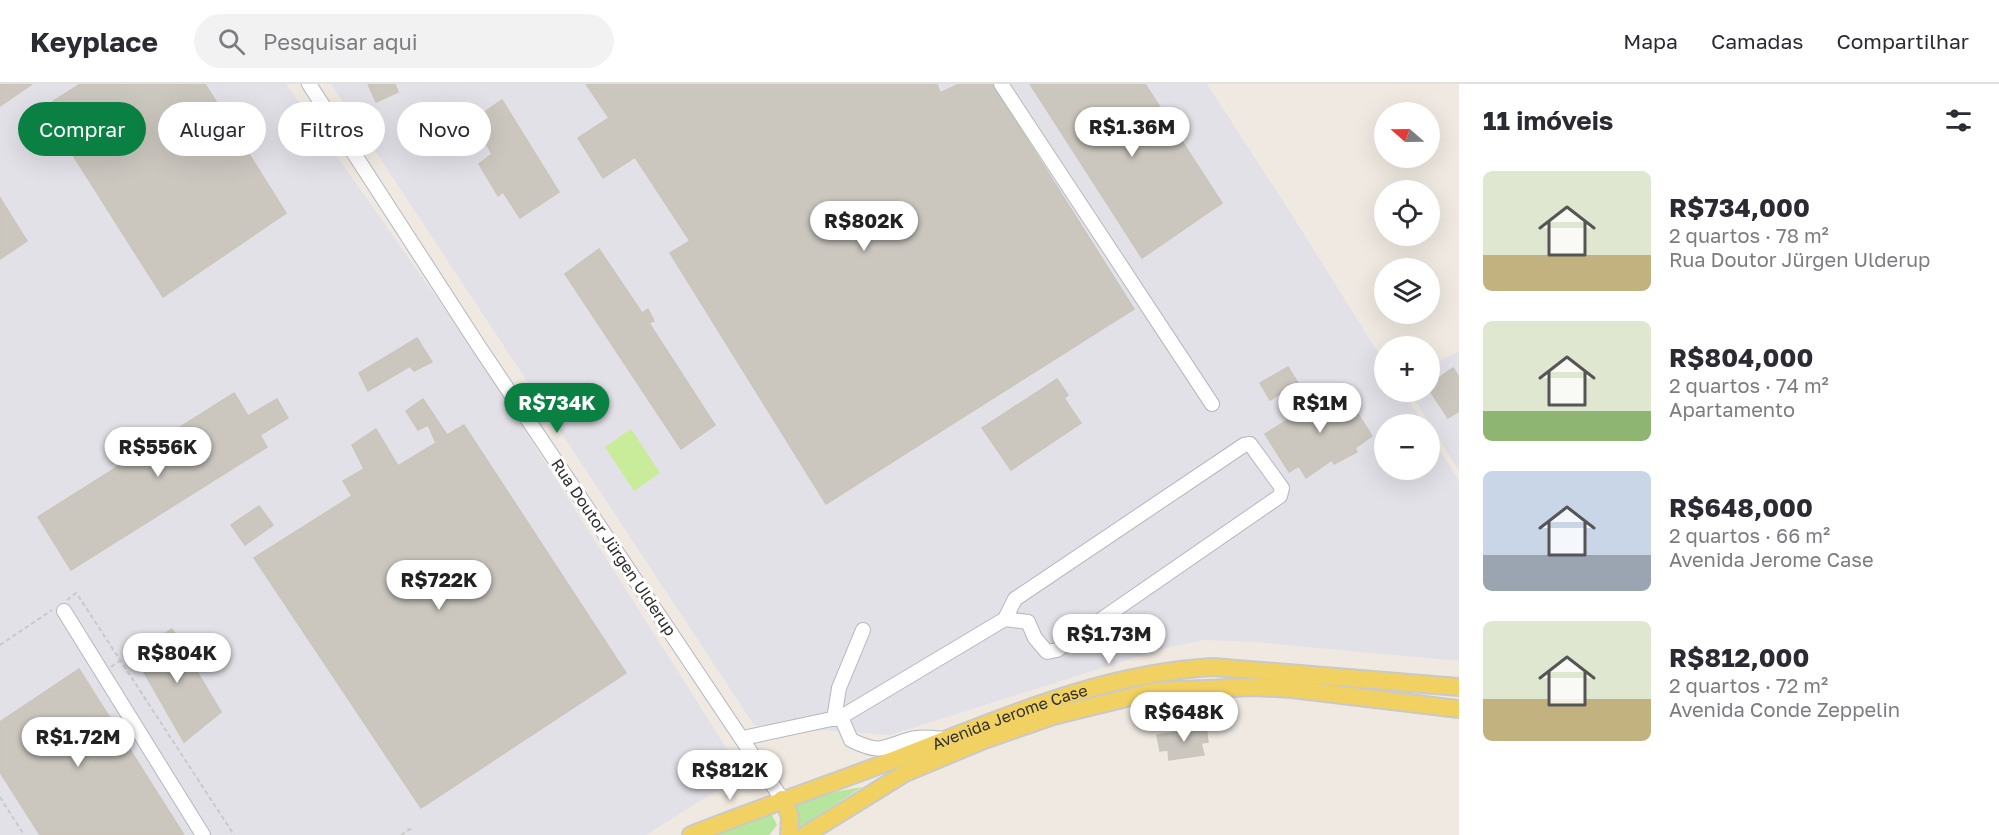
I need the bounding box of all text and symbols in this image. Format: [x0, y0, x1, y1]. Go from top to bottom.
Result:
search box [194, 14, 614, 68]
text: Keyplace [30, 25, 158, 58]
icon: search [215, 25, 248, 58]
text: Pesquisar aqui [263, 28, 418, 55]
text: Mapa [1623, 28, 1678, 54]
text: Camadas [1711, 28, 1803, 54]
text: Compartilhar [1836, 28, 1969, 54]
chip: Comprar [18, 102, 146, 156]
chip: Alugar [158, 102, 266, 156]
chip: Filtros [278, 102, 385, 156]
chip: Novo [397, 102, 491, 156]
north arrow [1374, 102, 1440, 168]
map controls [1374, 102, 1440, 480]
icon: filters [1942, 104, 1975, 137]
text: 11 imóveis [1483, 105, 1613, 136]
pin: R$1.36M [1077, 107, 1187, 158]
text: R$1.36M [1089, 114, 1175, 138]
button: locate [1374, 180, 1440, 246]
text: R$734,000 [1669, 192, 1810, 223]
icon: home [1531, 195, 1603, 267]
pin: R$802K [815, 201, 913, 252]
text: R$802K [824, 208, 904, 232]
text: 2 quartos · 78 m² [1669, 223, 1829, 247]
text: Rua Doutor Jürgen Ulderup [1669, 247, 1930, 271]
button: layers [1374, 258, 1440, 324]
button: + [1374, 336, 1440, 402]
text: R$804,000 [1669, 342, 1813, 373]
icon: home [1531, 345, 1603, 417]
text: 2 quartos · 74 m² [1669, 373, 1829, 397]
pin: R$734K [508, 383, 606, 434]
pin: R$1M [1284, 383, 1356, 434]
text: R$734K [518, 390, 596, 414]
text: R$1M [1292, 390, 1348, 414]
text: Apartamento [1669, 397, 1795, 421]
button: − [1374, 414, 1440, 480]
pin: R$556K [109, 427, 207, 478]
text: R$556K [119, 434, 197, 458]
street label: Rua Doutor Jürgen Ulderup [547, 455, 681, 639]
text: R$648,000 [1669, 492, 1813, 523]
icon: home [1531, 495, 1603, 567]
text: 2 quartos · 66 m² [1669, 523, 1830, 547]
text: Avenida Jerome Case [1669, 547, 1874, 571]
pin: R$722K [390, 560, 488, 611]
text: R$722K [400, 567, 478, 591]
pin: R$1.73M [1054, 614, 1164, 665]
text: R$1.73M [1067, 621, 1151, 645]
pin: R$804K [128, 633, 226, 684]
text: R$804K [137, 640, 217, 664]
text: R$812,000 [1669, 642, 1809, 673]
icon: home [1531, 645, 1603, 717]
text: 2 quartos · 72 m² [1669, 673, 1828, 697]
street label: Avenida Jerome Case [929, 680, 1090, 754]
pin: R$648K [1135, 692, 1233, 743]
text: Avenida Conde Zeppelin [1669, 697, 1900, 721]
text: R$648K [1144, 699, 1224, 723]
pin: R$1.72M [23, 717, 133, 768]
text: R$1.72M [36, 724, 120, 748]
pin: R$812K [681, 750, 779, 801]
text: R$812K [691, 757, 769, 781]

